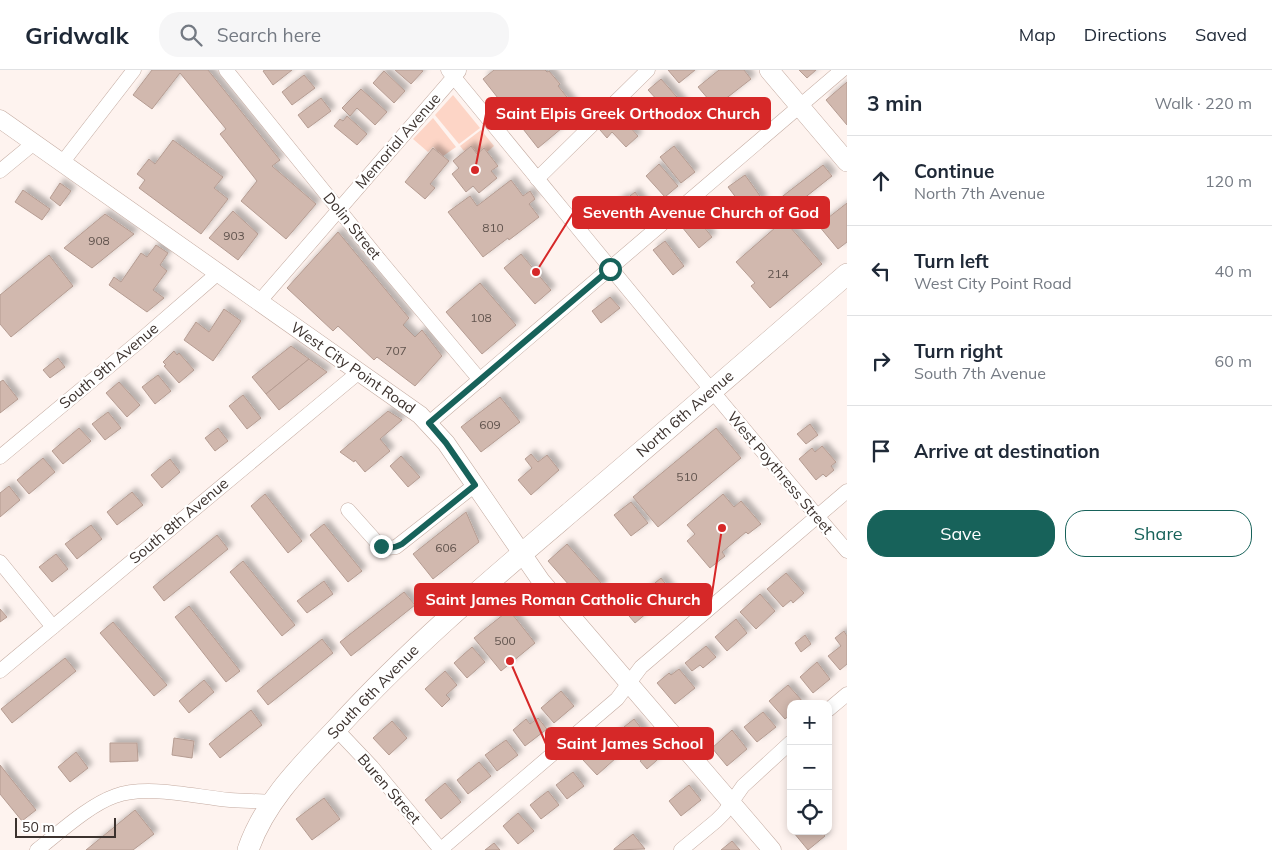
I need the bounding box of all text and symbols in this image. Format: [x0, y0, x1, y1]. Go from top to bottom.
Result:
search box [159, 12, 509, 57]
text: Gridwalk [25, 20, 129, 50]
icon: search [177, 21, 205, 49]
text: Search here [217, 23, 321, 47]
text: Map [1019, 23, 1056, 46]
text: Directions [1084, 23, 1167, 46]
text: Saved [1195, 23, 1247, 46]
street label: Memorial Avenue [351, 89, 444, 192]
text: 3 min [867, 90, 922, 116]
text: Walk · 220 m [1154, 93, 1252, 113]
callout: Saint Elpis Greek Orthodox Church [486, 98, 770, 129]
text: Saint Elpis Greek Orthodox Church [496, 103, 760, 123]
text: Continue [914, 159, 994, 183]
icon: ahead [867, 167, 895, 195]
text: 120 m [1205, 171, 1252, 191]
text: North 7th Avenue [914, 183, 1045, 203]
street label: Dolin Street [319, 188, 385, 263]
callout: Seventh Avenue Church of God [573, 197, 829, 228]
text: Seventh Avenue Church of God [583, 202, 819, 222]
house number: 810 [482, 220, 504, 235]
house number: 903 [223, 228, 245, 243]
house number: 908 [88, 233, 110, 248]
text: Turn left [914, 249, 989, 273]
icon: left [867, 257, 895, 285]
route start [599, 258, 622, 281]
text: 40 m [1215, 261, 1252, 281]
house number: 214 [767, 266, 789, 281]
text: West City Point Road [914, 273, 1072, 293]
house number: 108 [470, 310, 492, 325]
street label: West City Point Road [287, 317, 419, 418]
street label: South 9th Avenue [55, 319, 162, 413]
text: Turn right [914, 339, 1003, 363]
house number: 707 [385, 343, 407, 358]
icon: right [867, 347, 895, 375]
text: 60 m [1215, 351, 1252, 371]
text: South 7th Avenue [914, 363, 1046, 383]
street label: North 6th Avenue [632, 366, 737, 461]
street label: West Poythress Street [724, 407, 837, 538]
house number: 609 [479, 417, 501, 432]
icon: arrive [867, 437, 895, 465]
text: Arrive at destination [914, 439, 1100, 463]
house number: 510 [676, 469, 698, 484]
street label: South 8th Avenue [125, 474, 232, 568]
button: Save [867, 510, 1055, 557]
button: Share [1065, 510, 1252, 557]
route end [370, 535, 393, 558]
house number: 606 [435, 540, 457, 555]
callout: Saint James Roman Catholic Church [415, 584, 711, 615]
text: Saint James Roman Catholic Church [425, 589, 701, 609]
house number: 500 [494, 633, 516, 648]
street label: South 6th Avenue [323, 641, 422, 743]
map controls [787, 700, 832, 835]
button: + [787, 700, 832, 745]
callout: Saint James School [546, 728, 713, 759]
text: Saint James School [557, 733, 703, 753]
button: − [787, 745, 832, 790]
street label: Buren Street [354, 750, 425, 828]
button: locate [787, 790, 832, 835]
scale bar [15, 815, 116, 838]
text: 50 m [22, 818, 55, 836]

